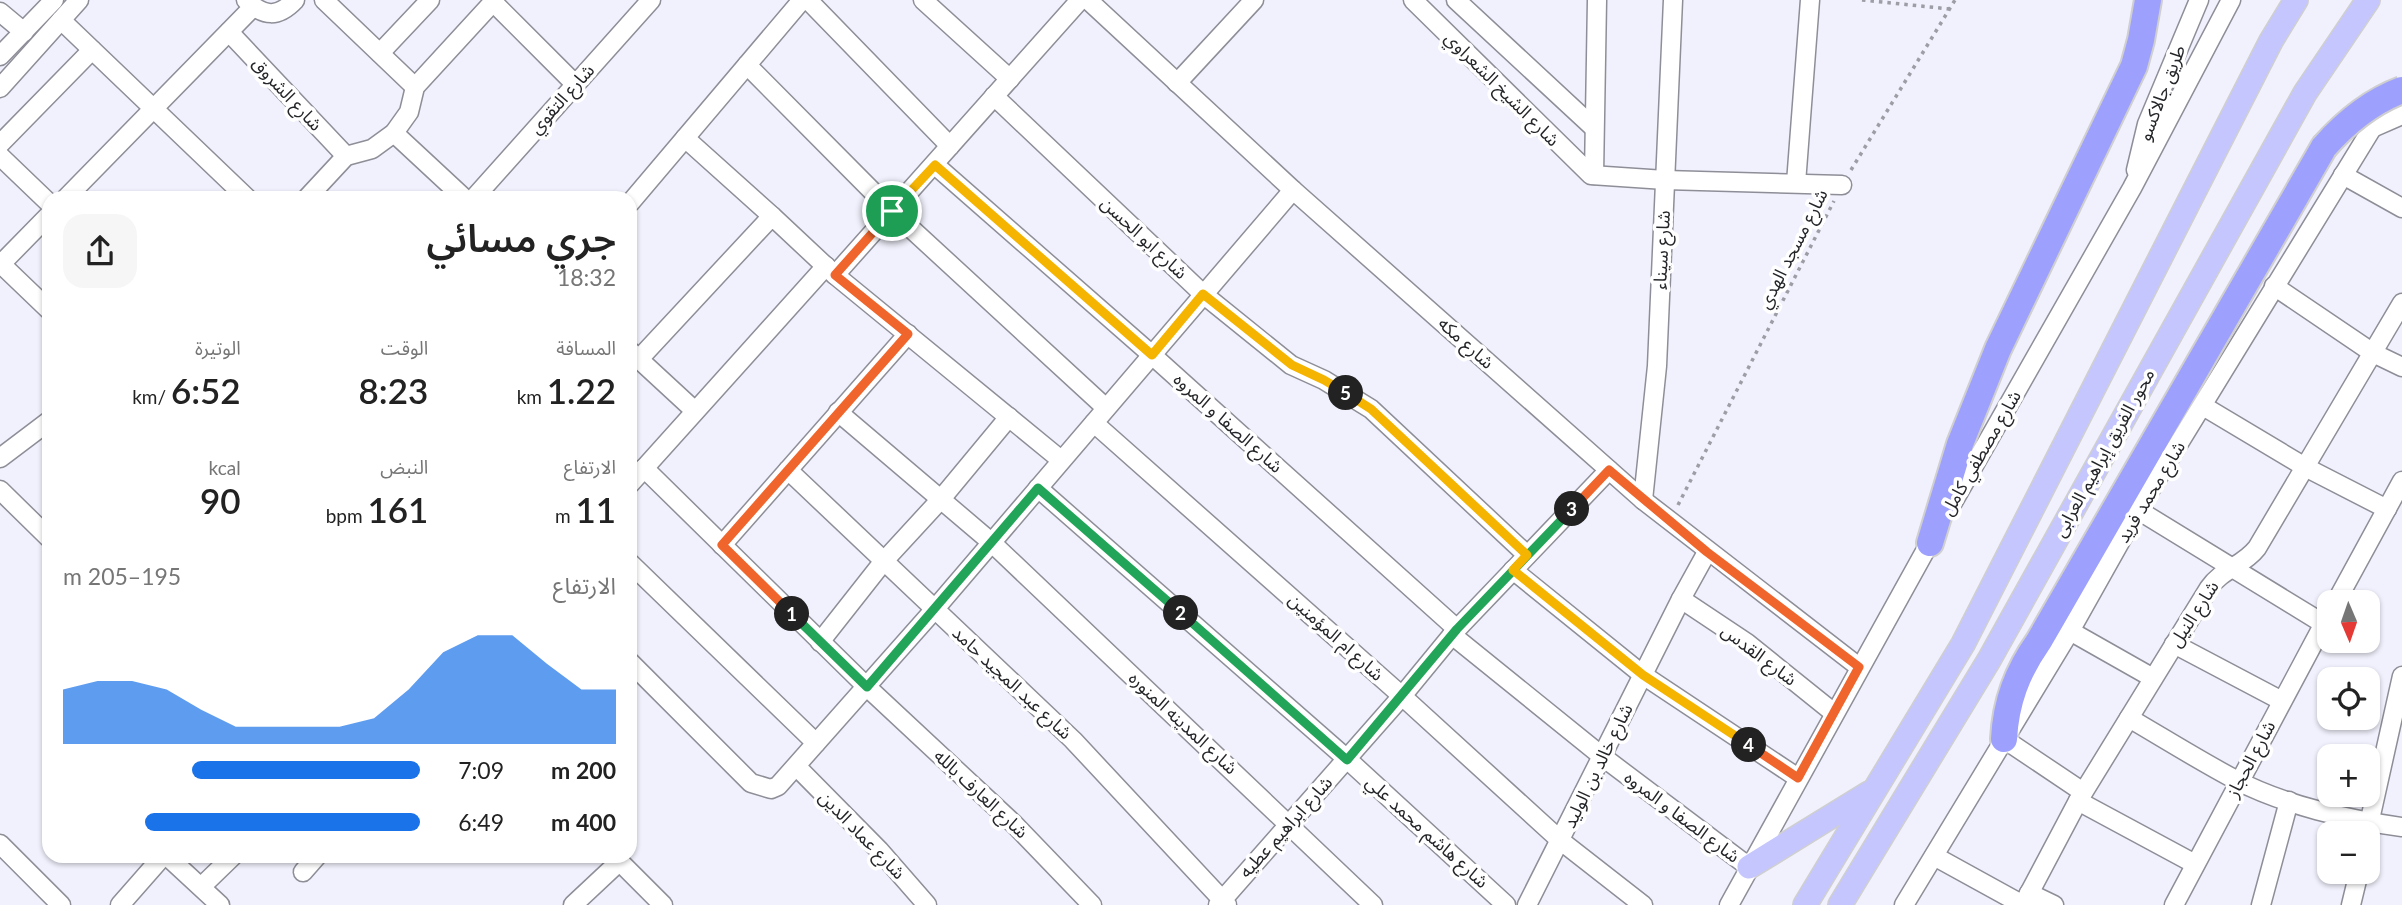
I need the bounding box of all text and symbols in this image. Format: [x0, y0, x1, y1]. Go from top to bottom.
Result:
street label: شارع الشيخ الشعراوي [1438, 26, 1565, 153]
street label: طريق جالاكسو [2133, 42, 2190, 144]
street label: شارع الشروق [245, 52, 328, 138]
street label: شارع التقوي [524, 59, 601, 140]
pin [862, 181, 922, 241]
street label: شارع مسجد الهدي [1752, 185, 1835, 314]
street label: شارع ابو الحسن [1094, 191, 1193, 286]
icon: arrive [873, 192, 911, 230]
street label: شارع سيناء [1648, 210, 1678, 290]
button: share [63, 214, 137, 288]
text: جري مسائي [426, 214, 616, 260]
text: 18:32 [557, 263, 616, 291]
street label: شارع مكه [1432, 312, 1499, 376]
text: الوتيرة [195, 336, 241, 359]
text: الوقت [381, 336, 428, 359]
text: المسافة [556, 336, 616, 359]
street label: محور الفريق إبراهيم العرابى [2048, 365, 2161, 542]
street label: شارع الصفا و المروه [1167, 368, 1288, 480]
text: 6:52 [171, 369, 241, 411]
text: 8:23 [359, 369, 428, 411]
text: 1.22 [547, 369, 616, 411]
pin: 5 [1328, 376, 1364, 410]
text: 5 [1340, 381, 1351, 404]
text: /km [132, 385, 171, 408]
text: km [517, 385, 547, 408]
street label: شارع مصطفي كامل [1935, 386, 2028, 521]
street label: شارع محمد فريد [2111, 437, 2193, 548]
text: النبض [380, 455, 428, 478]
text: الارتفاع [564, 455, 616, 478]
text: kcal [209, 456, 241, 479]
text: 90 [200, 479, 241, 521]
text: 161 [367, 488, 428, 530]
text: 11 [575, 488, 616, 530]
pin: 3 [1554, 491, 1590, 526]
text: 3 [1566, 497, 1577, 520]
text: bpm [326, 504, 367, 527]
text: m [555, 504, 575, 527]
text: 195–205 m [63, 562, 181, 590]
text: الارتفاع [553, 571, 616, 599]
street label: شارع النيل [2164, 576, 2226, 653]
street label: شارع ام المؤمنين [1282, 588, 1389, 688]
north arrow [2317, 590, 2380, 653]
map controls [2317, 590, 2380, 884]
pin: 1 [774, 596, 810, 632]
pin: 2 [1164, 596, 1198, 630]
text: 2 [1175, 601, 1186, 624]
text: 1 [786, 602, 797, 625]
street label: شارع القدس [1715, 619, 1802, 693]
street label: شارع عبد المجيد حامد [946, 621, 1077, 746]
street label: شارع المدينه المنوره [1122, 666, 1243, 781]
button: locate [2317, 667, 2380, 730]
street label: شارع خالد بن الوليد [1558, 700, 1640, 833]
street label: شارع الحجاز [2220, 717, 2283, 803]
pin: 4 [1732, 728, 1766, 762]
text: 4 [1743, 733, 1754, 756]
street label: شارع العارف بالله [927, 744, 1033, 845]
button: + [2317, 744, 2380, 807]
text: 7:09 [458, 756, 504, 784]
text: 200 m [551, 756, 616, 784]
street label: شارع الصفا و المروه [1618, 766, 1745, 870]
street label: شارع هاشم محمد علي [1359, 770, 1493, 895]
street label: شارع ابراهيم عطيه [1234, 771, 1340, 884]
street label: شارع عماد الدين [812, 785, 910, 886]
text: 6:49 [458, 808, 504, 836]
text: 400 m [551, 808, 616, 836]
button: − [2317, 821, 2380, 884]

